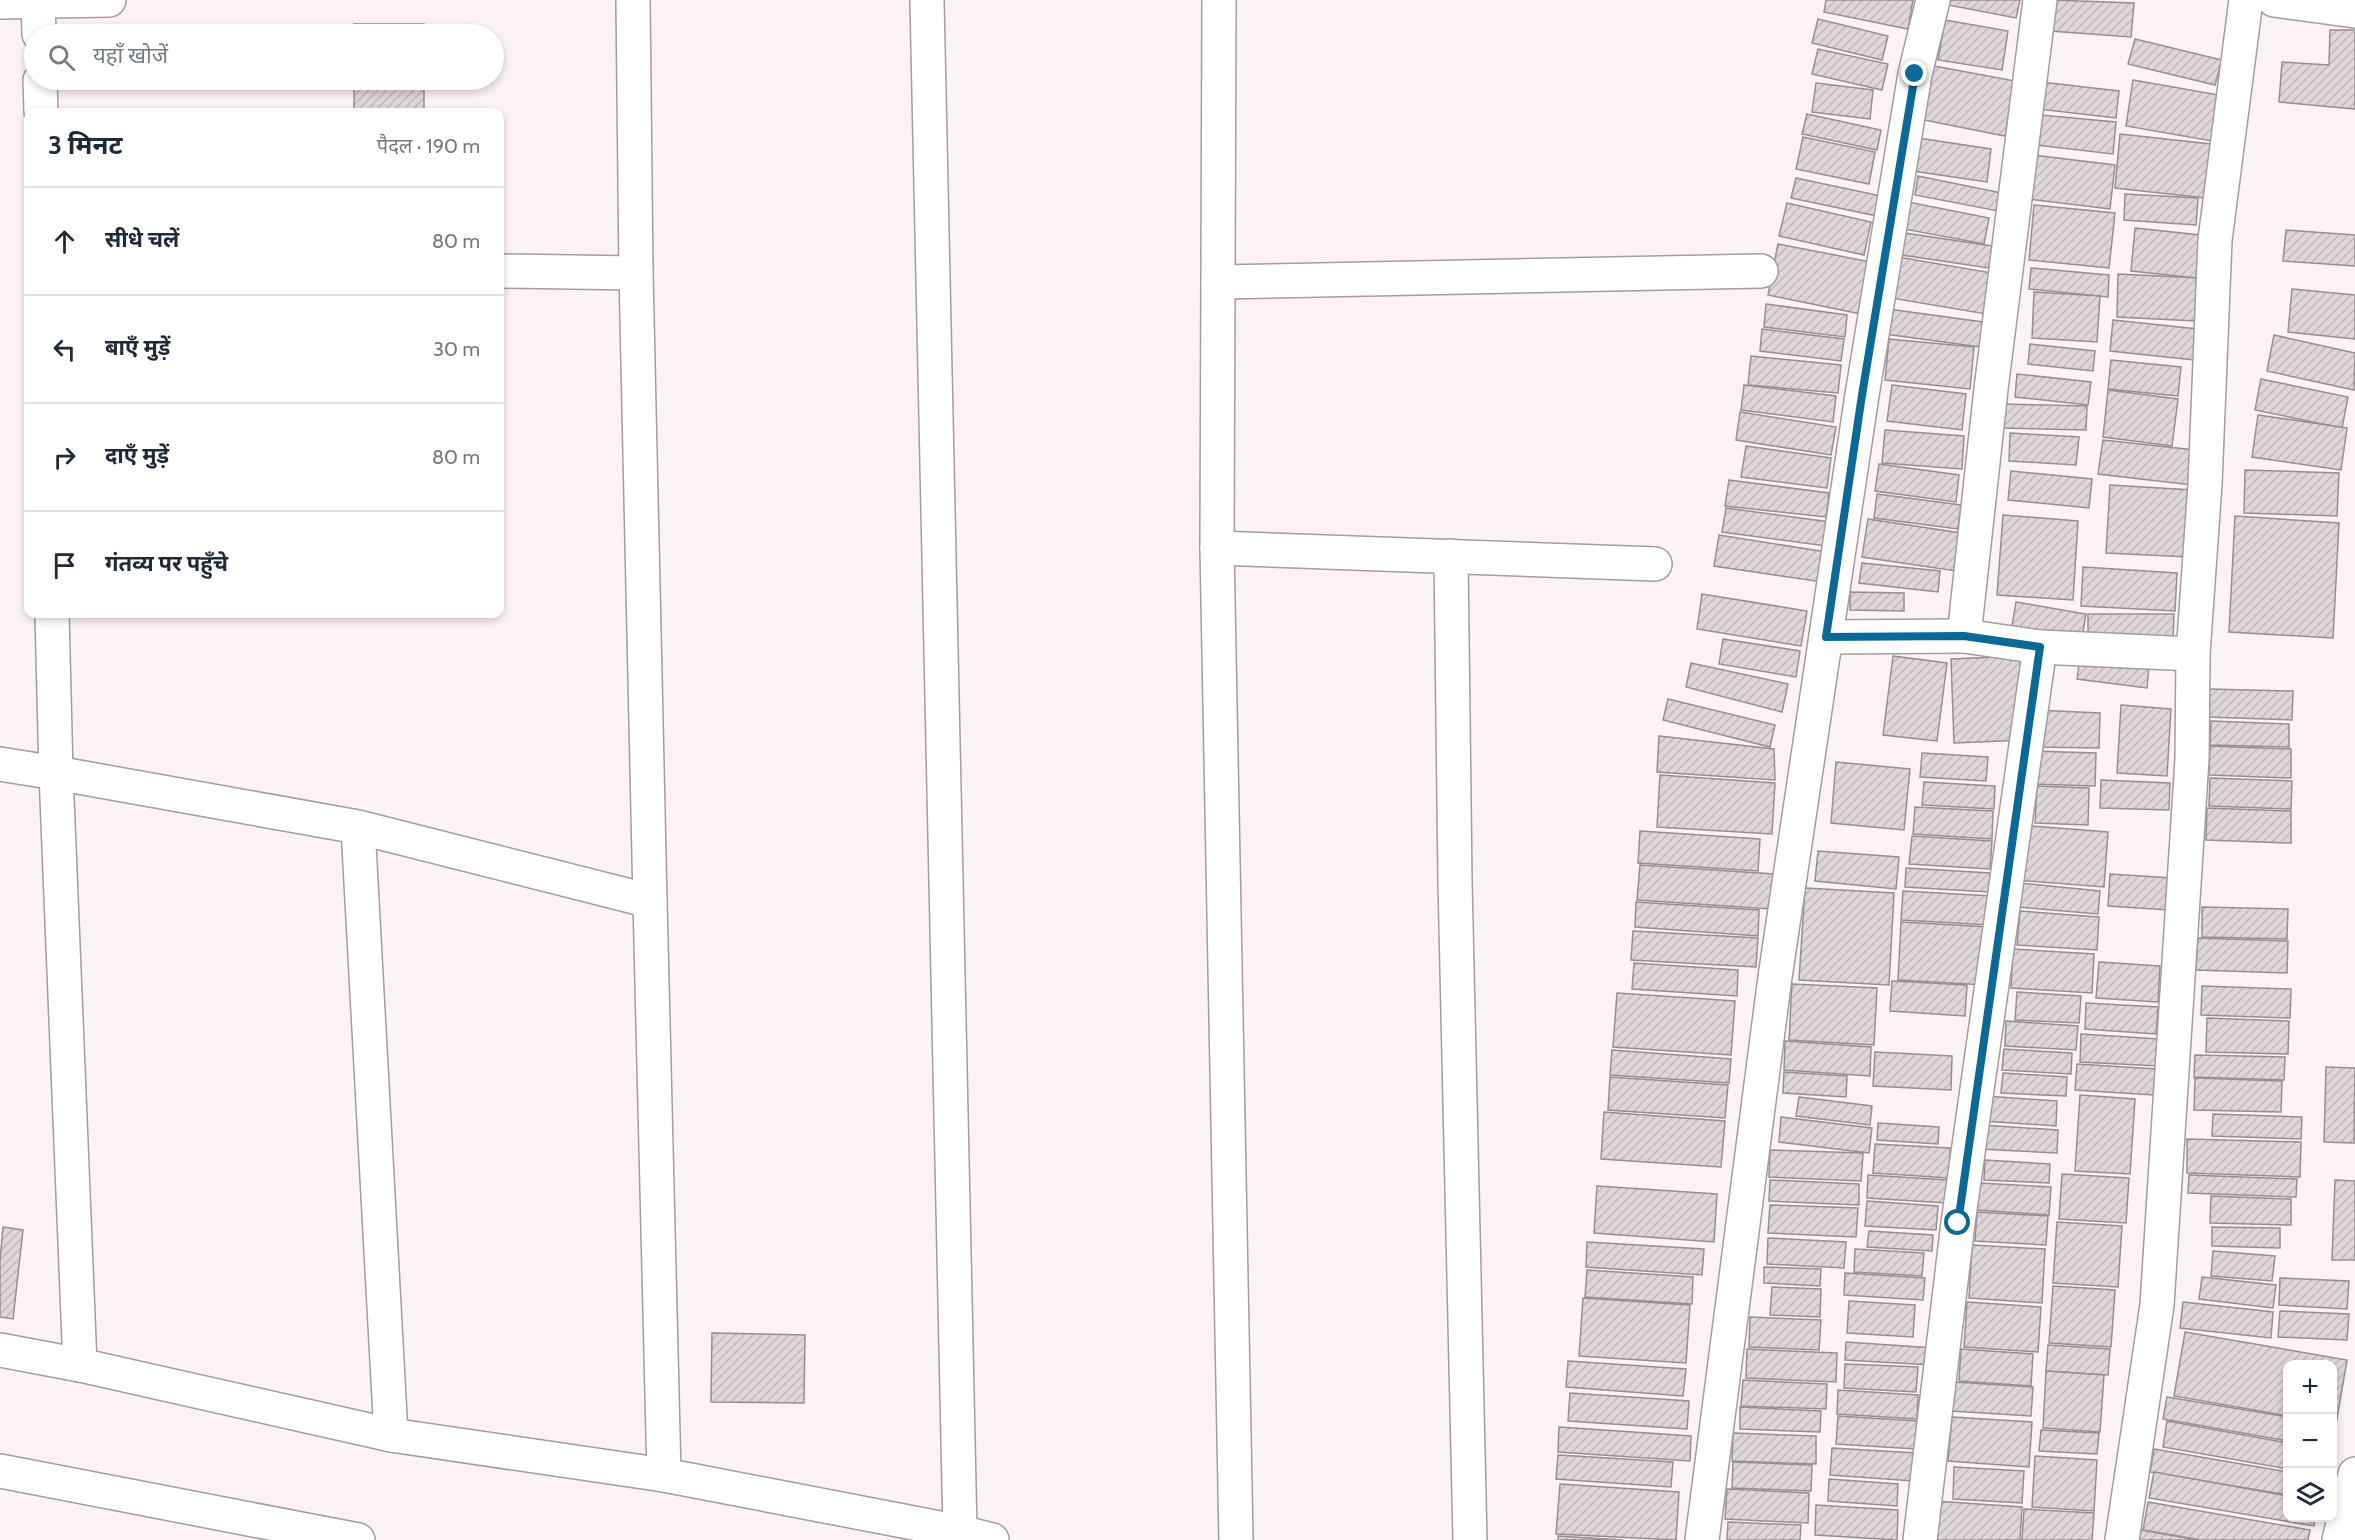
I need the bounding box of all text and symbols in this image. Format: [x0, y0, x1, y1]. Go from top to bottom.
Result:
search box [24, 24, 504, 90]
icon: search [45, 41, 78, 74]
text: यहाँ खोजें [93, 42, 168, 69]
route end [1901, 60, 1927, 86]
text: 3 मिनट [48, 129, 122, 161]
text: पैदल · 190 m [377, 134, 480, 158]
icon: ahead [48, 225, 81, 258]
text: सीधे चलें [105, 226, 179, 253]
text: 80 m [432, 229, 480, 253]
icon: left [48, 333, 81, 366]
text: बाएँ मुड़ें [105, 334, 170, 361]
text: 30 m [433, 337, 480, 361]
icon: right [48, 441, 81, 474]
text: दाएँ मुड़ें [105, 442, 169, 469]
text: 80 m [432, 445, 480, 469]
icon: arrive [48, 549, 81, 582]
text: गंतव्य पर पहुँचे [105, 550, 228, 577]
route start [1944, 1209, 1970, 1235]
map controls [2283, 1360, 2337, 1522]
button: + [2283, 1360, 2337, 1414]
button: − [2283, 1414, 2337, 1468]
button: layers [2283, 1468, 2337, 1522]

